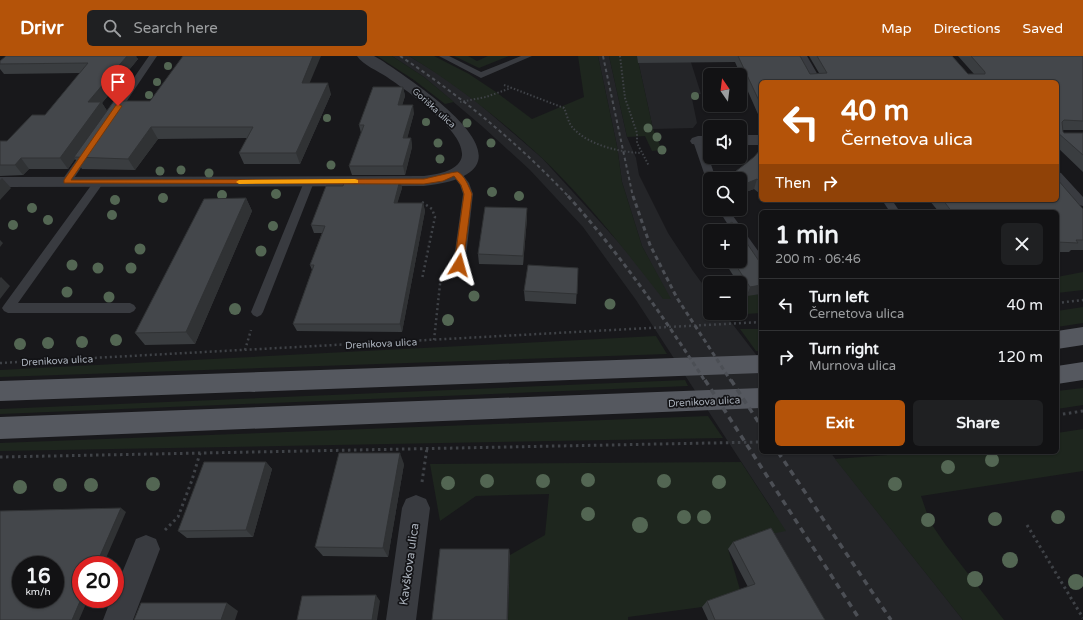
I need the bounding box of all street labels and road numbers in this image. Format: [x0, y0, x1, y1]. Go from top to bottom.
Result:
street label: Goriška ulica [410, 86, 458, 131]
street label: Drenikova ulica [345, 336, 417, 352]
street label: Drenikova ulica [21, 353, 93, 369]
street label: Drenikova ulica [668, 394, 740, 410]
street label: Kavškova ulica [396, 522, 422, 606]

